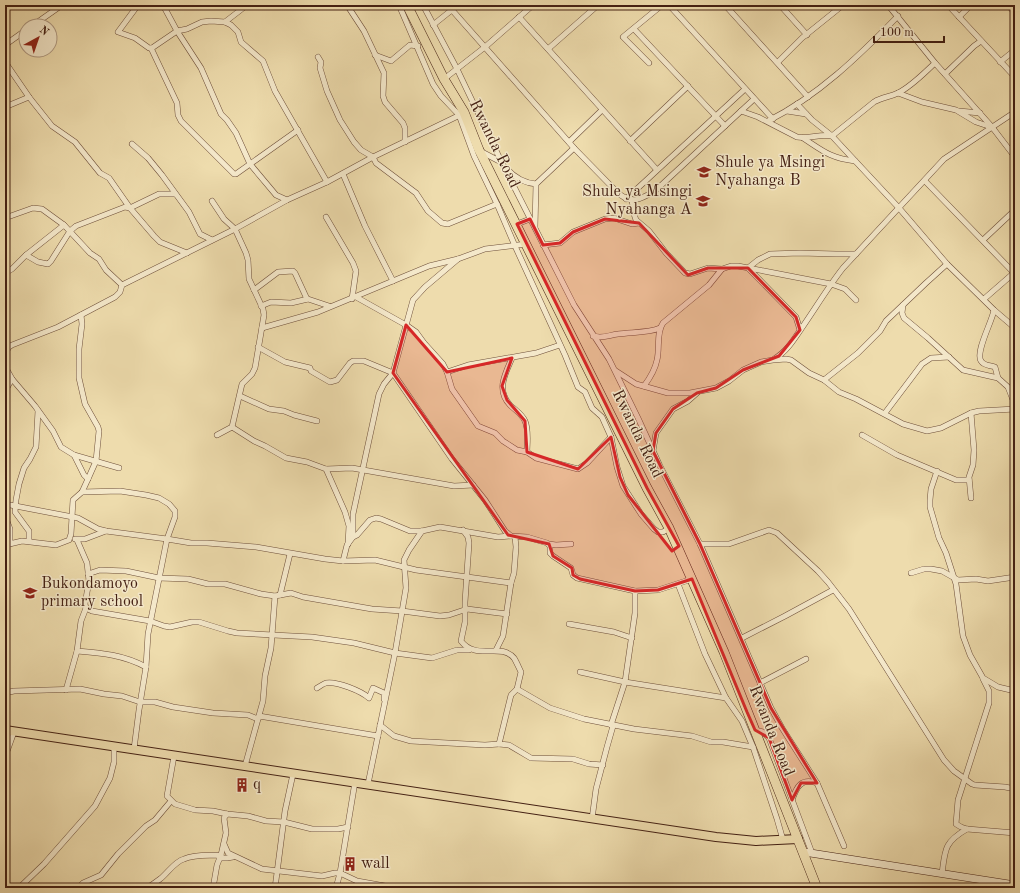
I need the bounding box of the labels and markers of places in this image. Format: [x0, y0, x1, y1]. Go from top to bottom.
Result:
place label: Shule ya Msingi Nyahanga B [715, 155, 825, 189]
school or university icon: Shule ya Msingi Nyahanga B [696, 164, 712, 180]
place label: Shule ya Msingi Nyahanga A [582, 184, 692, 218]
school or university icon: Shule ya Msingi Nyahanga A [695, 193, 711, 209]
place label: Bukondamoyo primary school [41, 576, 143, 610]
school or university icon: Bukondamoyo primary school [22, 585, 38, 601]
building icon: q [234, 777, 250, 793]
place label: q [253, 777, 261, 793]
building icon: wall [342, 856, 358, 872]
place label: wall [361, 856, 389, 872]

